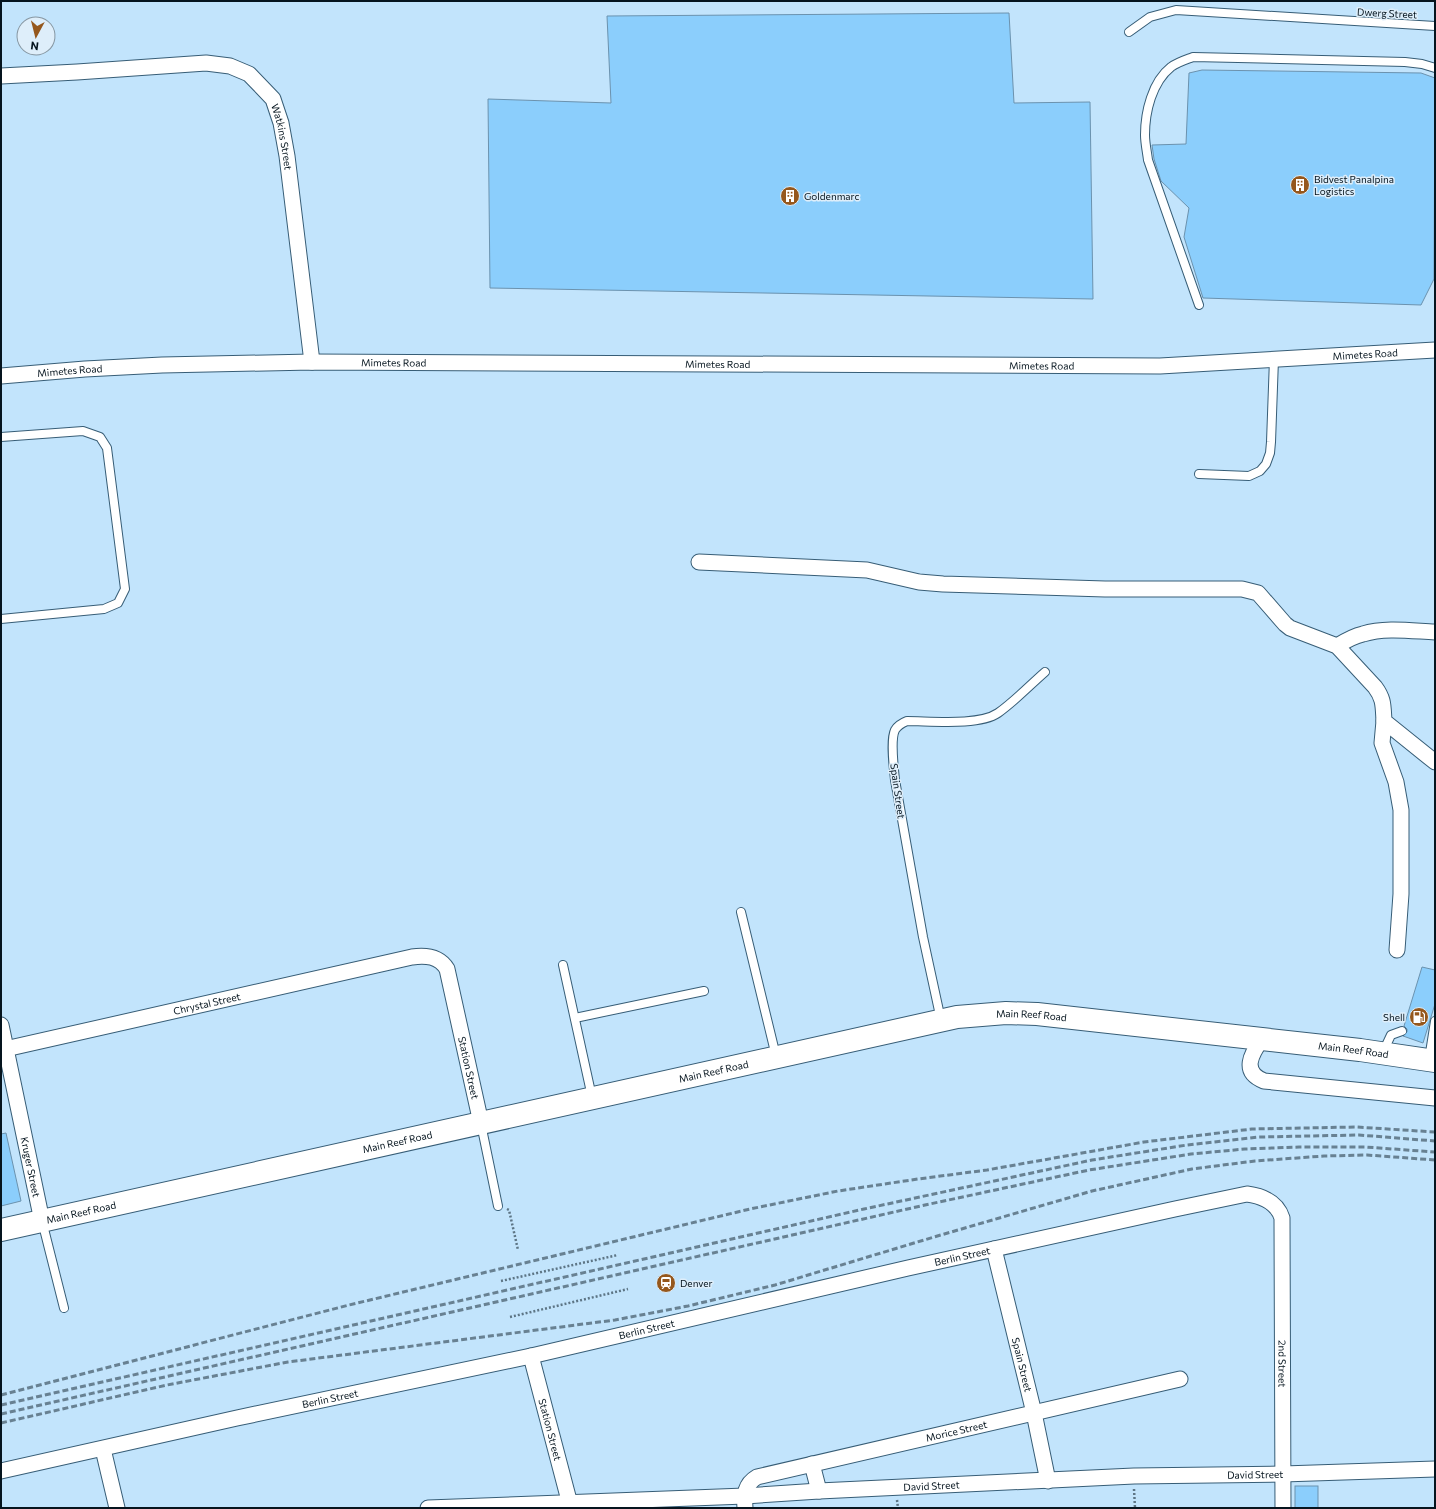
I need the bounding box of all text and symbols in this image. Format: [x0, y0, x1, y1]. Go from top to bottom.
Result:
street label: Dwerg Street [1357, 5, 1417, 21]
north arrow [16, 16, 56, 56]
text: N [30, 39, 40, 53]
street label: Watkins Street [269, 102, 295, 171]
place label: Bidvest Panalpina Logistics [1314, 173, 1394, 197]
building icon: Bidvest Panalpina Logistics [1289, 174, 1311, 196]
building icon: Goldenmarc [779, 185, 801, 207]
place label: Goldenmarc [804, 190, 859, 202]
street label: Mimetes Road [1332, 346, 1398, 362]
street label: Mimetes Road [361, 356, 426, 369]
street label: Mimetes Road [685, 358, 750, 370]
street label: Mimetes Road [1009, 359, 1074, 372]
street label: Mimetes Road [37, 362, 103, 379]
street label: Spain Street [888, 763, 908, 819]
street label: Chrystal Street [172, 990, 241, 1017]
fuel station icon: Shell [1408, 1006, 1430, 1028]
street label: Main Reef Road [995, 1007, 1068, 1023]
place label: Shell [1383, 1011, 1405, 1023]
street label: Station Street [456, 1035, 482, 1100]
street label: Main Reef Road [1317, 1039, 1390, 1060]
street label: Main Reef Road [678, 1058, 750, 1085]
street label: Main Reef Road [361, 1128, 433, 1155]
street label: Kruger Street [19, 1136, 43, 1198]
street label: Main Reef Road [45, 1199, 117, 1226]
street label: Berlin Street [933, 1244, 991, 1268]
station icon: Denver [655, 1272, 677, 1294]
place label: Denver [680, 1277, 712, 1289]
street label: Berlin Street [618, 1317, 676, 1341]
street label: Spain Street [1010, 1336, 1035, 1393]
street label: 2nd Street [1276, 1340, 1289, 1387]
street label: Berlin Street [301, 1387, 359, 1410]
street label: Station Street [536, 1397, 564, 1462]
street label: Morice Street [925, 1418, 988, 1444]
street label: David Street [1227, 1468, 1283, 1481]
street label: David Street [903, 1478, 960, 1493]

